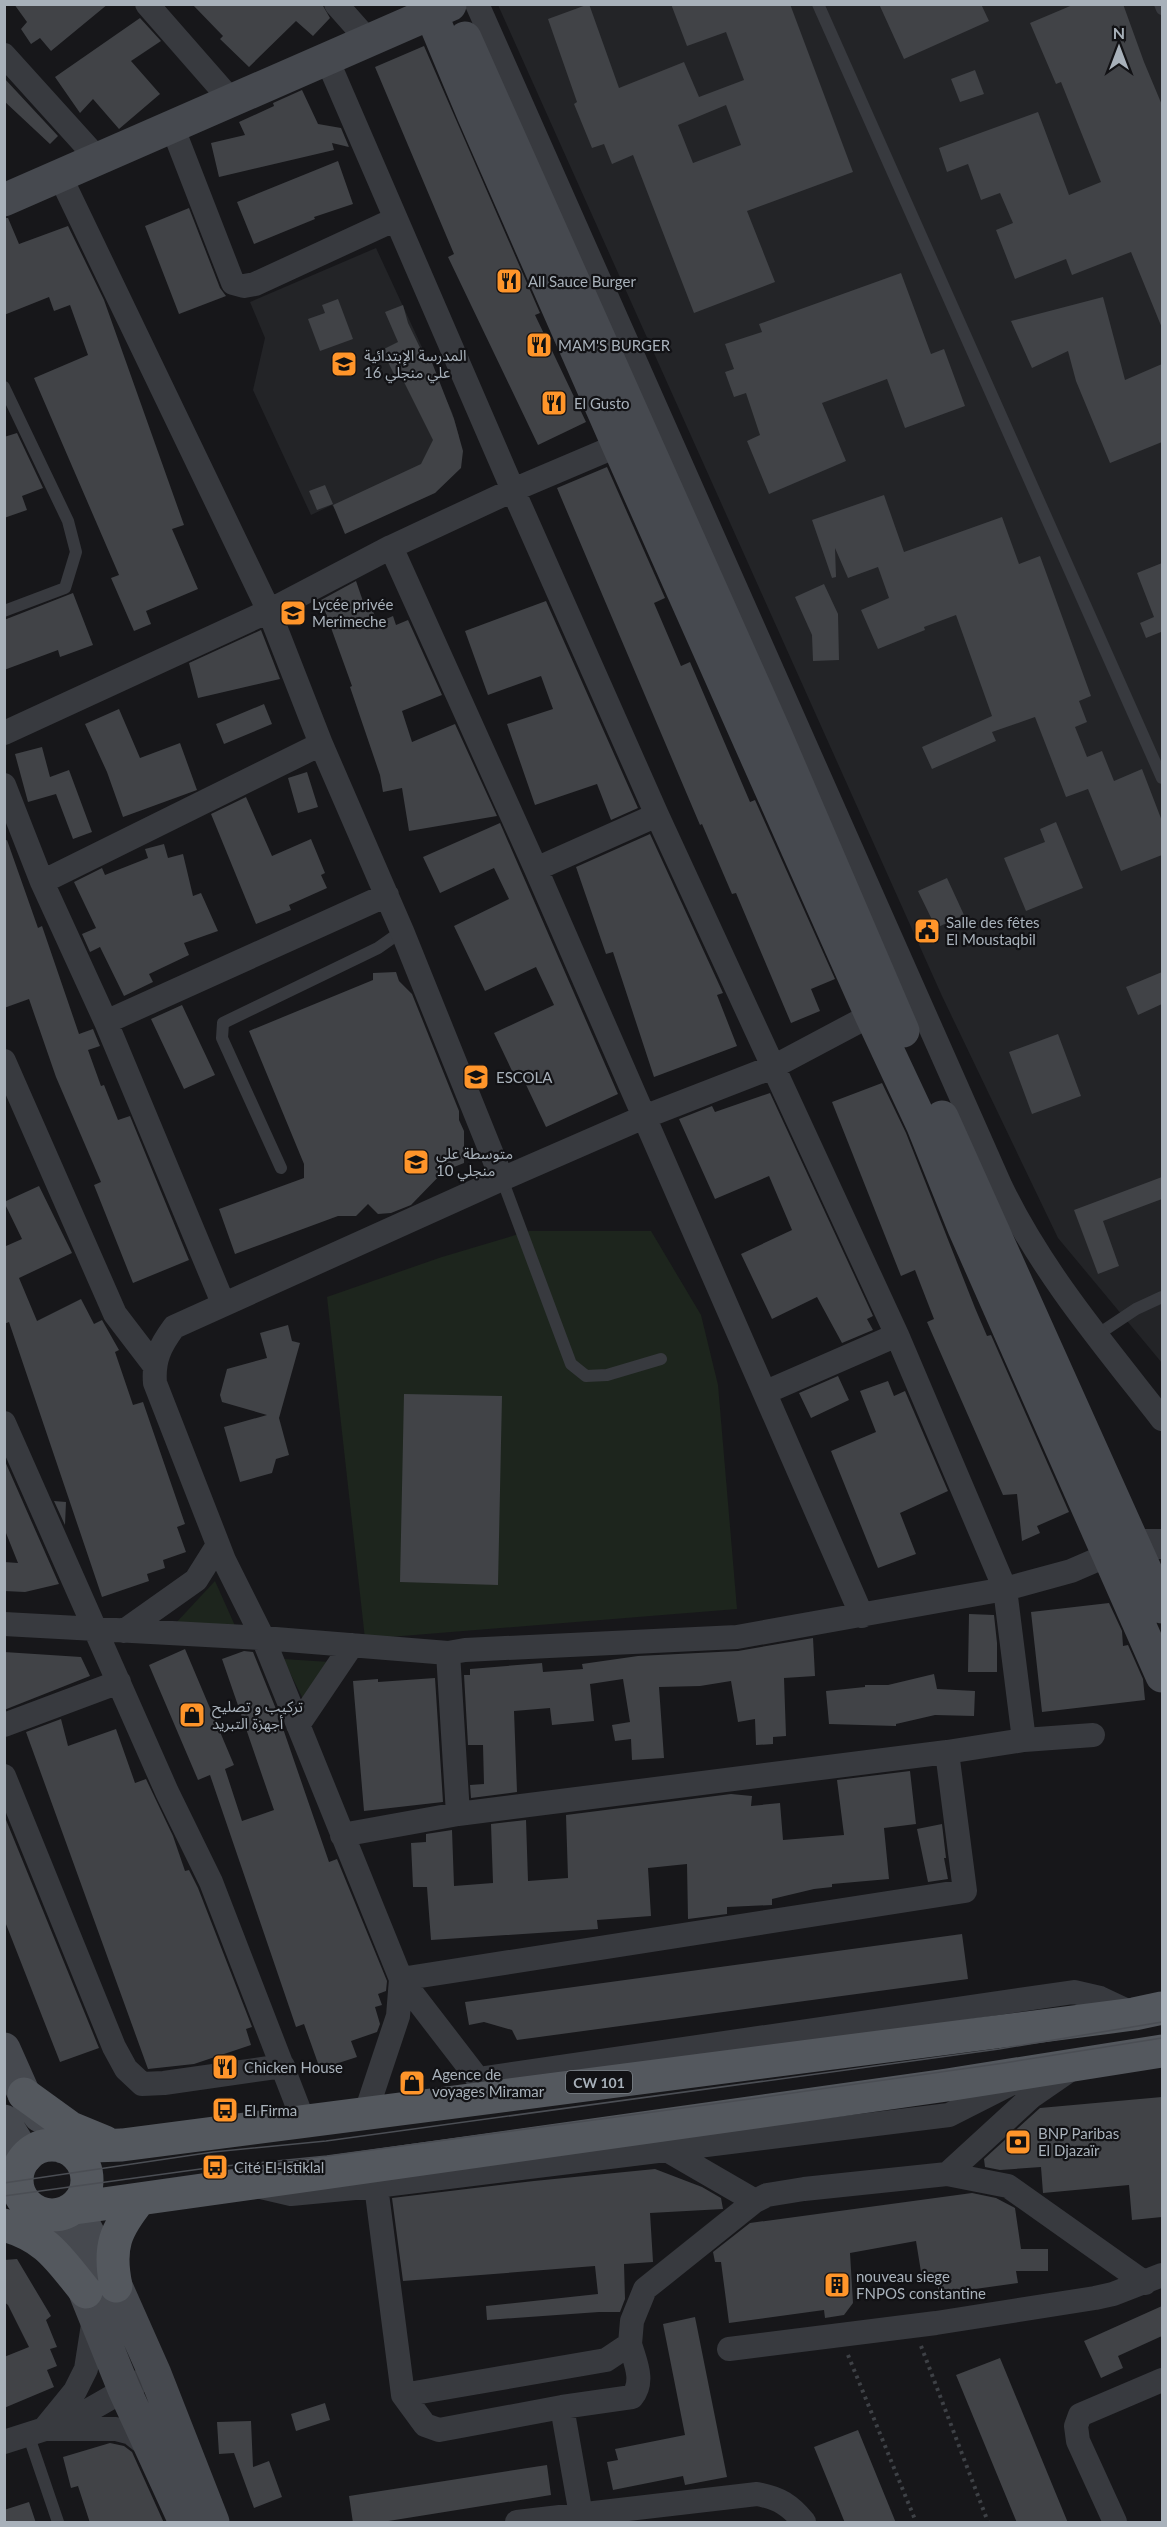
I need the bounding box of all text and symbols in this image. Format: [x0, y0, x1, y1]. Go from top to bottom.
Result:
north arrow [1089, 18, 1149, 78]
text: N [1113, 23, 1125, 42]
restaurant icon: All Sauce Burger [494, 266, 524, 296]
place label: All Sauce Burger [528, 272, 636, 290]
restaurant icon: MAM'S BURGER [524, 330, 554, 360]
place label: MAM'S BURGER [558, 336, 671, 354]
place label: المدرسة الإبتدائية علي منجلي 16 [364, 346, 466, 384]
school or university icon: المدرسة الإبتدائية علي منجلي 16 [329, 349, 359, 379]
restaurant icon: El Gusto [539, 388, 569, 418]
place label: El Gusto [574, 394, 630, 412]
place label: Lycée privée Merimeche [312, 595, 393, 630]
school or university icon: Lycée privée Merimeche [278, 598, 308, 628]
place label: Salle des fêtes El Moustaqbil [946, 913, 1040, 948]
public building icon: Salle des fêtes El Moustaqbil [912, 916, 942, 946]
school or university icon: ESCOLA [461, 1062, 491, 1092]
place label: ESCOLA [496, 1068, 553, 1086]
place label: متوسطة علي منجلي 10 [436, 1144, 513, 1182]
school or university icon: متوسطة علي منجلي 10 [401, 1147, 431, 1177]
place label: تركيب و تصليح أجهزة التبريد [212, 1697, 303, 1733]
shop icon: تركيب و تصليح أجهزة التبريد [177, 1700, 207, 1730]
restaurant icon: Chicken House [210, 2052, 240, 2082]
place label: Chicken House [244, 2058, 343, 2076]
place label: Agence de voyages Miramar [432, 2065, 545, 2100]
shop icon: Agence de voyages Miramar [397, 2068, 427, 2098]
road number: CW 101 [566, 2071, 632, 2093]
bus stop icon: El Firma [210, 2095, 240, 2125]
place label: El Firma [244, 2101, 297, 2119]
place label: BNP Paribas El Djazaïr [1038, 2124, 1119, 2159]
bank icon: BNP Paribas El Djazaïr [1003, 2127, 1033, 2157]
bus stop icon: Cité El-Istiklal [200, 2152, 230, 2182]
place label: Cité El-Istiklal [234, 2158, 324, 2176]
place label: nouveau siege FNPOS constantine [856, 2267, 986, 2302]
building icon: nouveau siege FNPOS constantine [822, 2270, 852, 2300]

